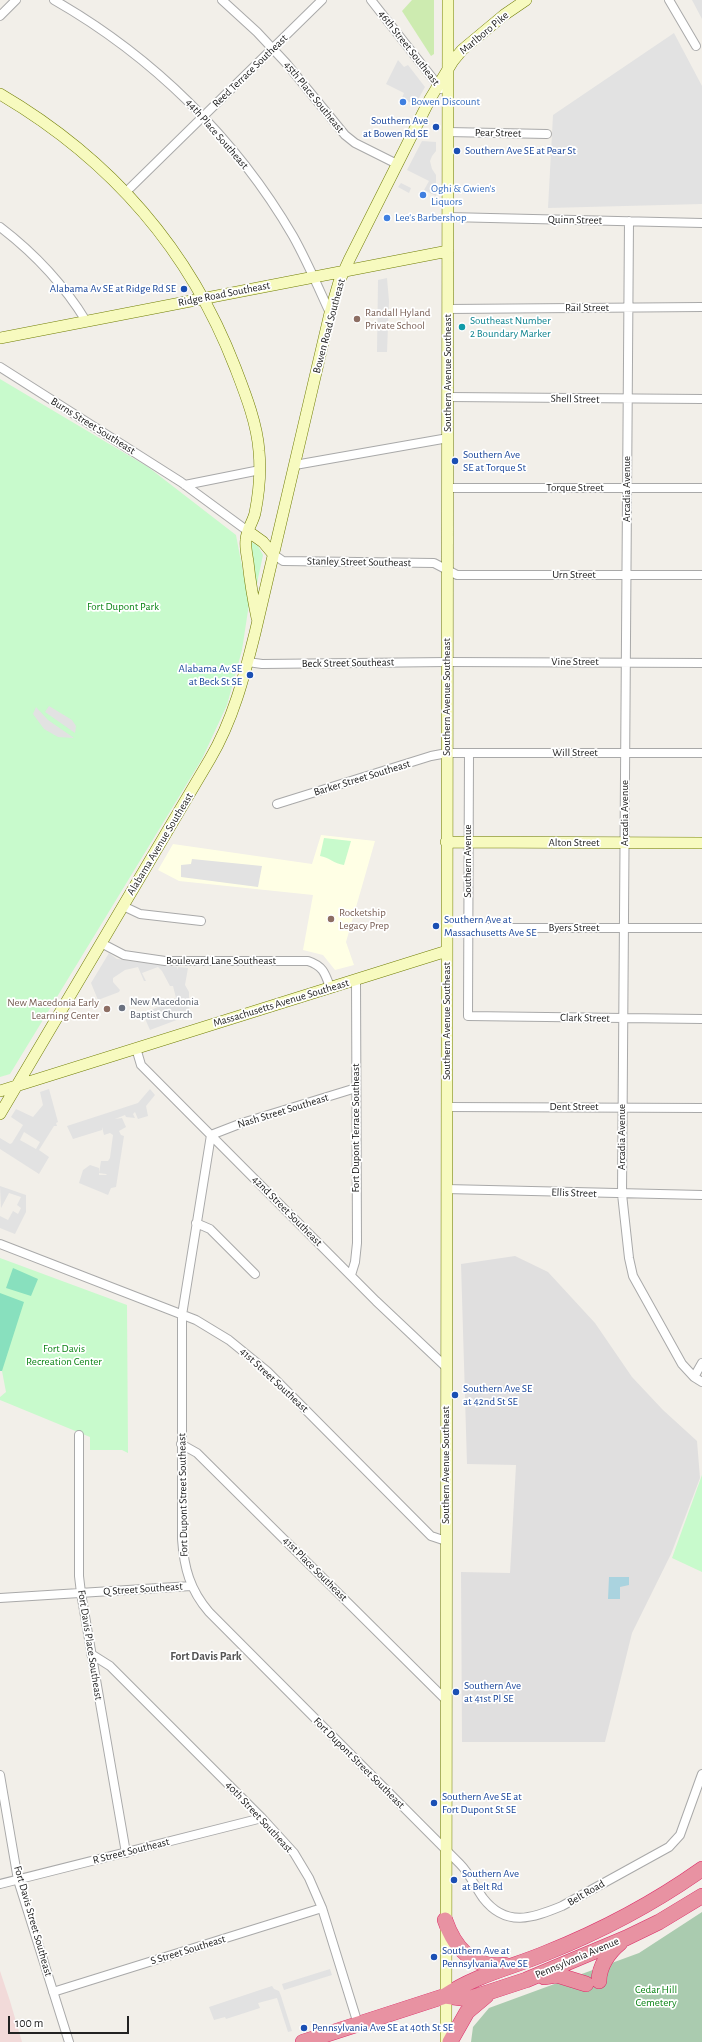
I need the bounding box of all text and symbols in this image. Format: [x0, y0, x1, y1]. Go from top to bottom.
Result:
street label: 46th Street Southeast [375, 8, 443, 88]
street label: Marlboro Pike [457, 9, 511, 57]
street label: Reed Terrace Southeast [210, 32, 290, 110]
street label: 45th Place Southeast [281, 58, 347, 136]
place label: Bowen Discount [411, 95, 480, 109]
street label: 44th Place Southeast [183, 96, 251, 172]
marker: Bowen Discount [398, 97, 408, 107]
place label: Southern Ave at Bowen Rd SE [363, 114, 428, 140]
marker: Southern Ave at Bowen Rd SE [431, 122, 441, 132]
street label: Pear Street [475, 126, 521, 140]
place label: Southern Ave SE at Pear St [465, 144, 576, 158]
marker: Southern Ave SE at Pear St [452, 146, 462, 156]
place label: Oghi & Gwien's Liquors [431, 182, 495, 208]
marker: Oghi & Gwien's Liquors [418, 190, 428, 200]
place label: Lee's Barbershop [395, 211, 467, 225]
marker: Lee's Barbershop [382, 213, 392, 223]
street label: Quinn Street [548, 213, 602, 227]
street label: Bowen Road Southeast [310, 277, 348, 375]
street label: Ridge Road Southeast [177, 279, 271, 309]
place label: Alabama Av SE at Ridge Rd SE [50, 282, 176, 296]
marker: Alabama Av SE at Ridge Rd SE [179, 284, 189, 294]
street label: Rail Street [565, 301, 609, 315]
place label: Randall Hyland Private School [365, 306, 431, 332]
marker: Randall Hyland Private School [352, 314, 362, 324]
street label: Southern Avenue Southeast [441, 314, 455, 432]
place label: Southeast Number 2 Boundary Marker [470, 314, 551, 340]
marker: Southeast Number 2 Boundary Marker [457, 322, 467, 332]
street label: Shell Street [550, 392, 600, 406]
street label: Burns Street Southeast [48, 395, 138, 457]
place label: Southern Ave SE at Torque St [463, 448, 526, 474]
marker: Southern Ave SE at Torque St [450, 456, 460, 466]
street label: Arcadia Avenue [620, 456, 634, 522]
street label: Torque Street [546, 481, 604, 495]
street label: Stanley Street Southeast [307, 554, 411, 570]
street label: Urn Street [552, 568, 596, 582]
park label: Fort Dupont Park [87, 600, 159, 614]
street label: Southern Avenue Southeast [440, 638, 454, 756]
street label: Vine Street [551, 655, 599, 669]
street label: Beck Street Southeast [302, 656, 394, 670]
place label: Alabama Av SE at Beck St SE [178, 662, 242, 688]
marker: Alabama Av SE at Beck St SE [245, 670, 255, 680]
street label: Will Street [552, 746, 598, 760]
street label: Barker Street Southeast [312, 757, 412, 799]
street label: Arcadia Avenue [618, 780, 632, 846]
street label: Alabama Avenue Southeast [124, 790, 196, 898]
street label: Southern Avenue [461, 824, 475, 898]
street label: Alton Street [548, 836, 600, 850]
place label: Rocketship Legacy Prep [339, 906, 389, 932]
place label: Southern Ave at Massachusetts Ave SE [444, 913, 536, 939]
marker: Rocketship Legacy Prep [326, 914, 336, 924]
marker: Southern Ave at Massachusetts Ave SE [431, 921, 441, 931]
street label: Byers Street [549, 921, 599, 935]
street label: Boulevard Lane Southeast [166, 954, 276, 968]
street label: Southern Avenue Southeast [440, 962, 454, 1080]
street label: Massachusetts Avenue Southeast [212, 976, 350, 1030]
place label: New Macedonia Baptist Church [130, 995, 199, 1021]
place label: New Macedonia Early Learning Center [7, 996, 99, 1022]
marker: New Macedonia Baptist Church [117, 1003, 127, 1013]
marker: New Macedonia Early Learning Center [102, 1004, 112, 1014]
street label: Clark Street [560, 1011, 610, 1025]
street label: Fort Dupont Terrace Southeast [349, 1063, 363, 1193]
street label: Nash Street Southeast [236, 1091, 330, 1131]
street label: Dent Street [549, 1100, 599, 1114]
street label: Arcadia Avenue [615, 1104, 629, 1170]
street label: 42nd Street Southeast [249, 1173, 325, 1249]
street label: Ellis Street [551, 1186, 597, 1200]
park label: Fort Davis Recreation Center [26, 1342, 102, 1368]
street label: 41st Street Southeast [237, 1345, 311, 1415]
place label: Southern Ave SE at 42nd St SE [463, 1382, 532, 1408]
marker: Southern Ave SE at 42nd St SE [450, 1390, 460, 1400]
street label: Southern Avenue Southeast [439, 1406, 453, 1524]
street label: Fort Dupont Street Southeast [175, 1433, 191, 1557]
street label: 41st Place Southeast [280, 1534, 350, 1604]
street label: Q Street Southeast [103, 1580, 183, 1598]
street label: Fort Davis Place Southeast [75, 1589, 105, 1701]
district label: Fort Davis Park [170, 1649, 242, 1663]
place label: Southern Ave at 41st Pl SE [464, 1679, 521, 1705]
marker: Southern Ave at 41st Pl SE [451, 1687, 461, 1697]
street label: Fort Dupont Street Southeast [311, 1715, 407, 1811]
street label: 40th Street Southeast [223, 1779, 295, 1855]
place label: Southern Ave SE at Fort Dupont St SE [442, 1790, 522, 1816]
marker: Southern Ave SE at Fort Dupont St SE [429, 1798, 439, 1808]
street label: R Street Southeast [91, 1835, 171, 1867]
street label: Fort Davis Street Southeast [11, 1864, 55, 1978]
place label: Southern Ave at Belt Rd [462, 1867, 519, 1893]
marker: Southern Ave at Belt Rd [449, 1875, 459, 1885]
street label: Belt Road [565, 1877, 607, 1909]
street label: S Street Southeast [149, 1932, 227, 1968]
street label: Pennsylvania Avenue [533, 1934, 621, 1982]
place label: Southern Ave at Pennsylvania Ave SE [442, 1944, 528, 1970]
marker: Southern Ave at Pennsylvania Ave SE [429, 1952, 439, 1962]
park label: Cedar Hill Cemetery [635, 1983, 677, 2009]
scale bar [10, 2008, 131, 2034]
text: 100 m [15, 2017, 43, 2029]
place label: Pennsylvania Ave SE at 40th St SE [312, 2021, 453, 2035]
marker: Pennsylvania Ave SE at 40th St SE [299, 2023, 309, 2033]

